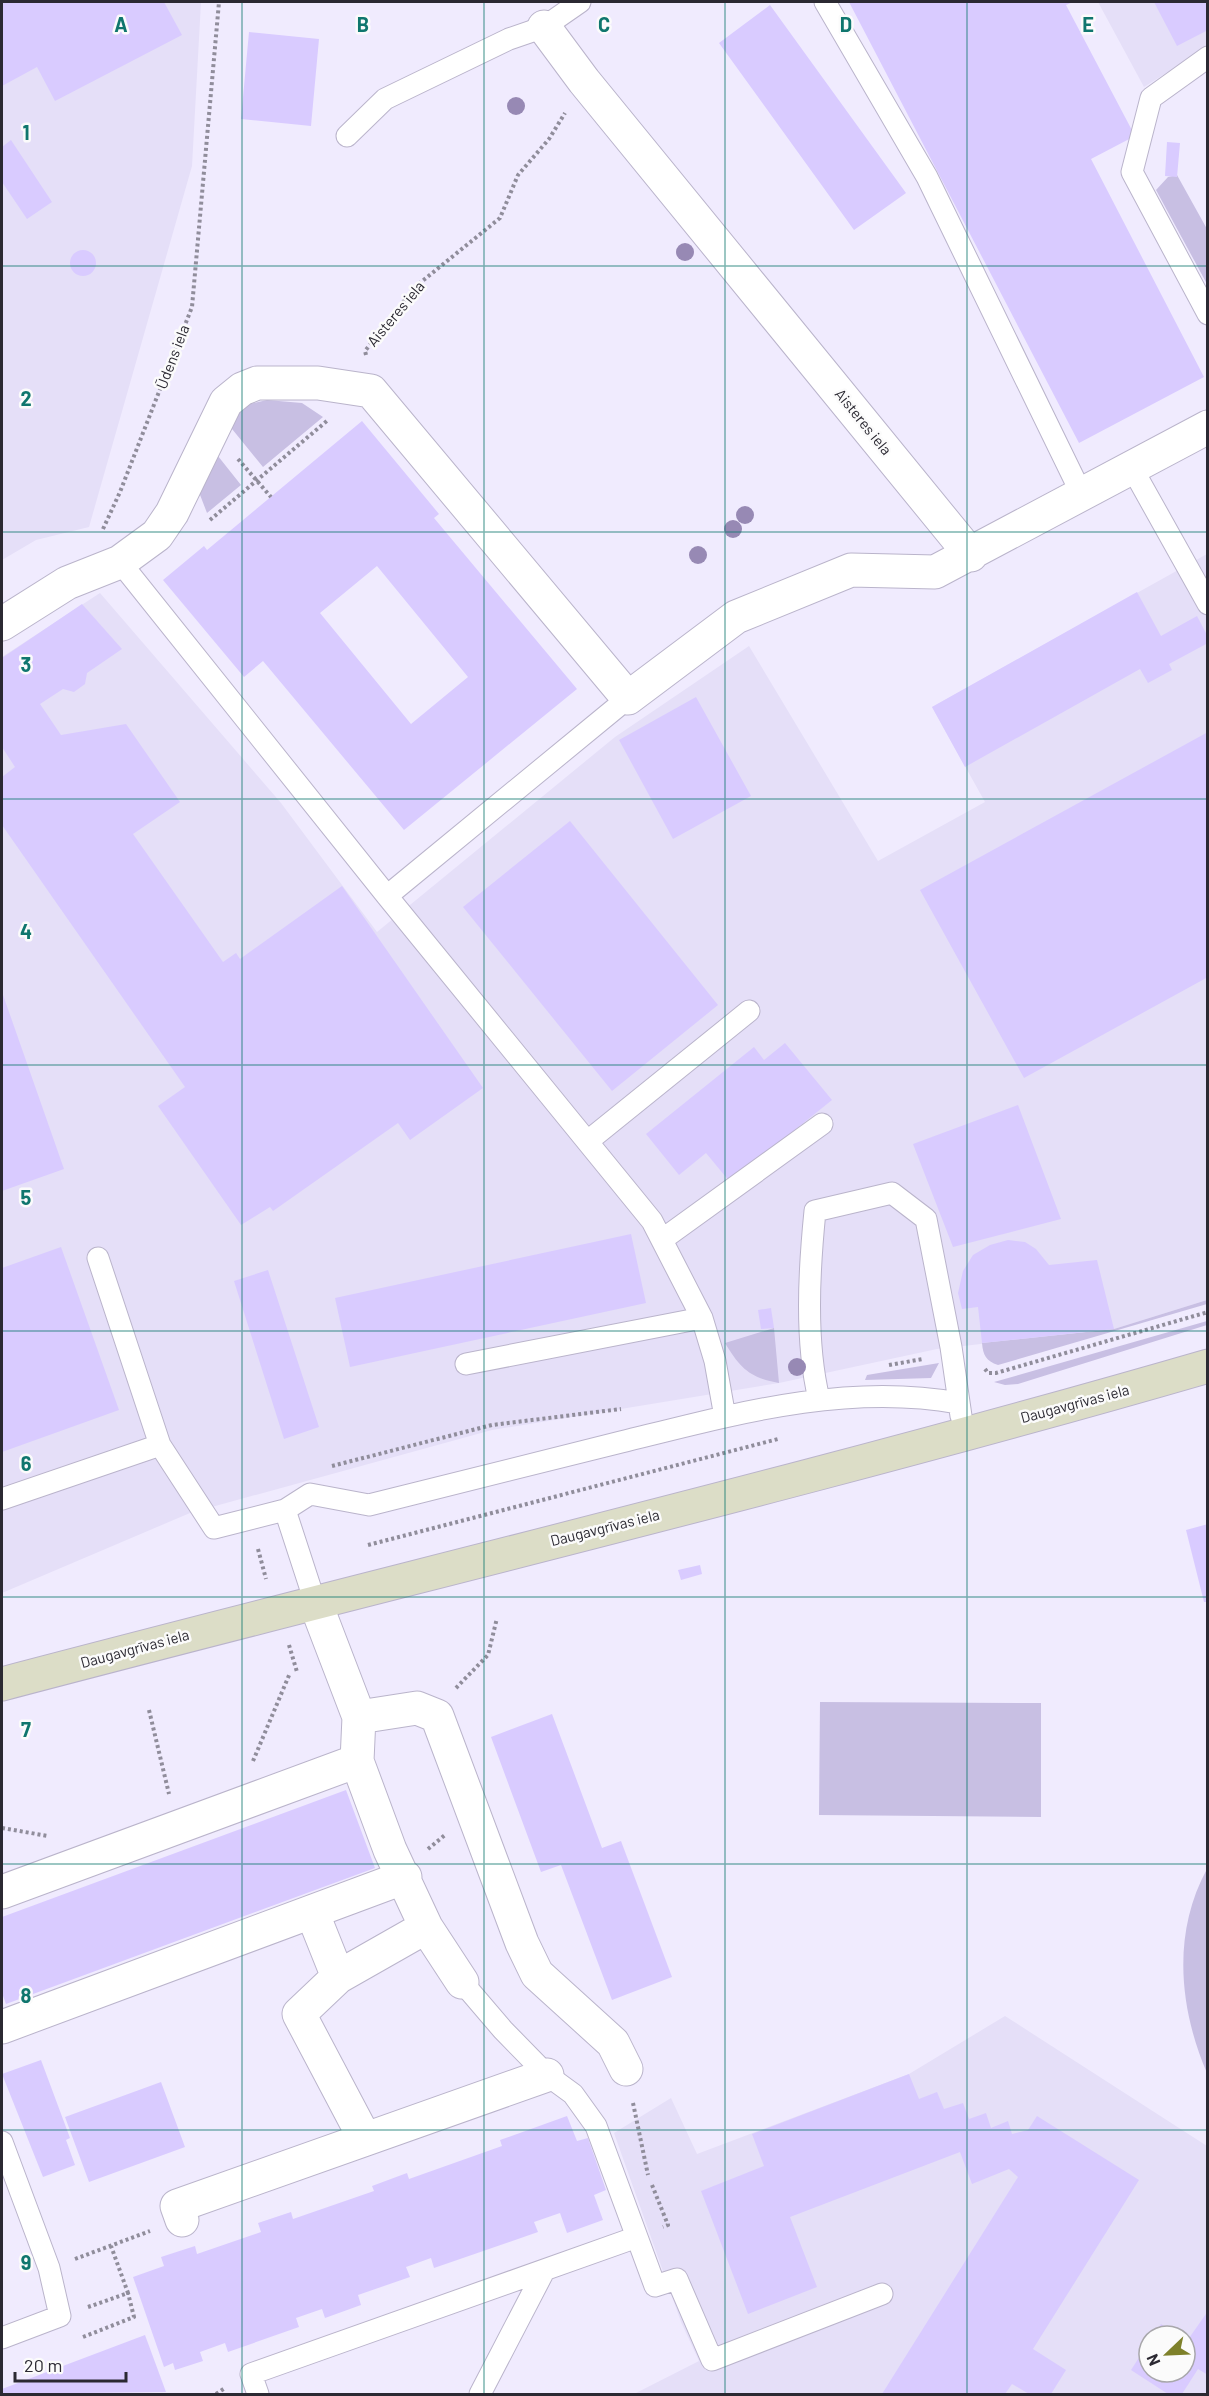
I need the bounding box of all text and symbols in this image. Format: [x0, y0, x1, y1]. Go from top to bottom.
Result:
text: A [114, 12, 128, 36]
text: B [357, 12, 369, 36]
text: C [598, 12, 610, 36]
text: D [840, 12, 852, 36]
text: E [1082, 12, 1094, 36]
text: 1 [22, 120, 30, 144]
street label: Aisteres iela [363, 277, 428, 350]
street label: Ūdens iela [152, 322, 192, 391]
street label: Aisteres iela [832, 385, 896, 458]
text: 2 [20, 386, 32, 410]
text: 3 [21, 652, 31, 676]
text: 4 [20, 919, 32, 943]
text: 5 [21, 1185, 32, 1209]
street label: Daugavgrīvas iela [1018, 1380, 1131, 1426]
text: 6 [21, 1451, 32, 1475]
street label: Daugavgrīvas iela [548, 1505, 661, 1549]
street label: Daugavgrīvas iela [78, 1625, 191, 1671]
text: 7 [21, 1717, 31, 1741]
text: 8 [21, 1983, 32, 2007]
text: 9 [21, 2250, 31, 2274]
north arrow [1137, 2324, 1197, 2384]
scale bar [15, 2345, 126, 2383]
text: N [1142, 2351, 1164, 2369]
text: 20 m [24, 2354, 62, 2376]

